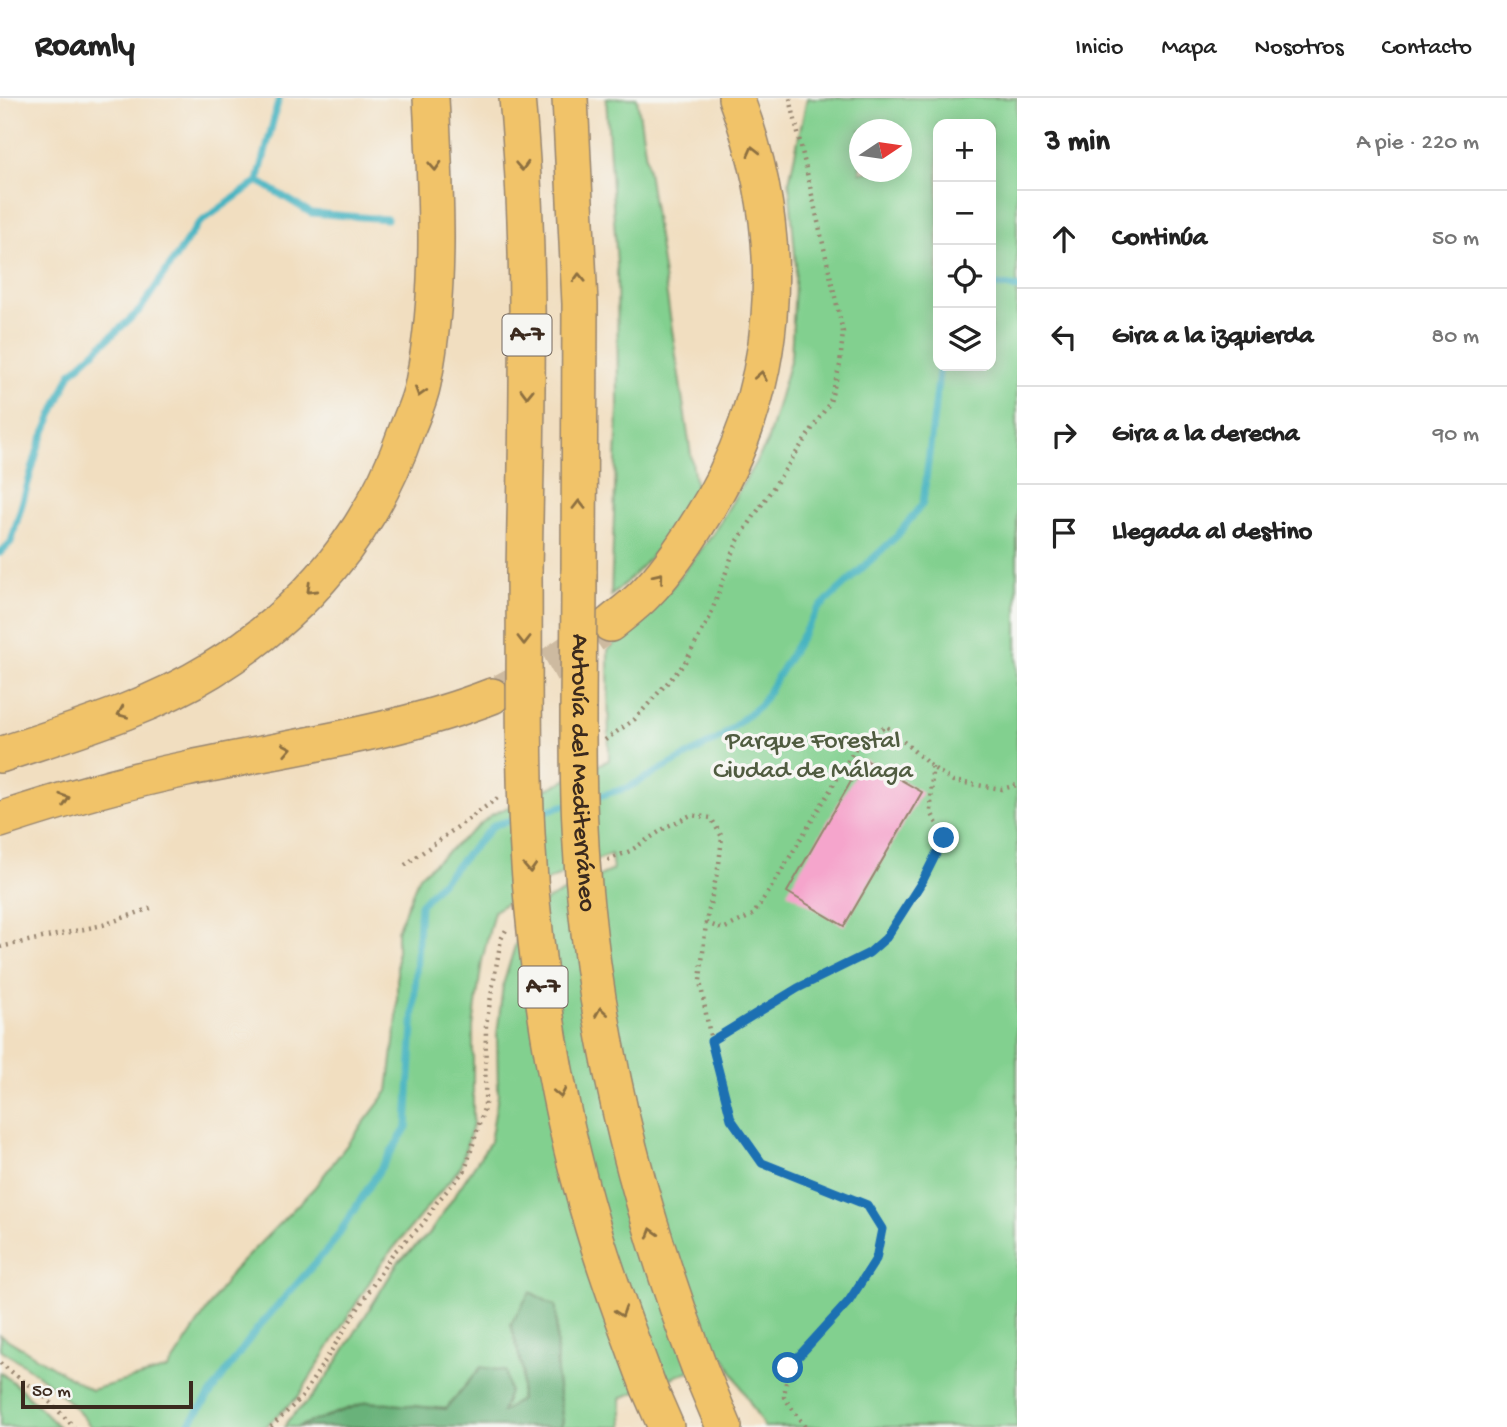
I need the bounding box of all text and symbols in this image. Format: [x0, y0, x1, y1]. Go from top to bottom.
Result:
text: Roamly [35, 29, 135, 67]
text: Inicio [1075, 34, 1123, 63]
text: Mapa [1161, 34, 1217, 63]
text: Nosotros [1255, 34, 1344, 63]
text: Contacto [1382, 34, 1472, 63]
north arrow [849, 119, 912, 182]
map controls [933, 119, 996, 371]
button: + [933, 119, 996, 182]
text: 3 min [1045, 126, 1110, 161]
text: A pie · 220 m [1356, 130, 1479, 157]
one-way arrow [747, 145, 762, 157]
one-way arrow [427, 161, 442, 172]
one-way arrow [514, 161, 529, 172]
button: − [933, 182, 996, 245]
icon: ahead [1045, 220, 1083, 258]
text: Continúa [1112, 224, 1207, 255]
text: 50 m [1432, 226, 1479, 253]
button: locate [933, 245, 996, 308]
one-way arrow [572, 272, 587, 283]
button: layers [933, 308, 996, 371]
road number: A-7 [503, 314, 552, 356]
icon: left [1045, 318, 1083, 356]
text: Gira a la izquierda [1112, 322, 1314, 353]
text: 80 m [1432, 324, 1479, 351]
one-way arrow [752, 370, 767, 382]
one-way arrow [413, 386, 428, 398]
one-way arrow [520, 388, 535, 399]
icon: right [1045, 416, 1083, 454]
text: Gira a la derecha [1112, 420, 1299, 451]
text: 90 m [1433, 422, 1479, 449]
one-way arrow [571, 499, 587, 510]
icon: arrive [1045, 514, 1083, 552]
text: Llegada al destino [1112, 518, 1312, 549]
one-way arrow [651, 573, 664, 585]
one-way arrow [306, 581, 319, 594]
street label: Autovía del Mediterráneo [562, 634, 602, 914]
one-way arrow [516, 635, 532, 646]
one-way arrow [117, 704, 129, 718]
park label: Parque Forestal Ciudad de Málaga [713, 727, 914, 788]
one-way arrow [281, 742, 293, 757]
one-way arrow [58, 792, 70, 807]
route end [928, 822, 959, 853]
one-way arrow [522, 862, 537, 873]
road number: A-7 [518, 966, 568, 1007]
one-way arrow [594, 1006, 609, 1017]
one-way arrow [552, 1087, 567, 1099]
one-way arrow [645, 1227, 660, 1239]
one-way arrow [613, 1305, 627, 1317]
route start [772, 1352, 803, 1383]
scale bar [21, 1378, 192, 1410]
text: 50 m [32, 1381, 71, 1404]

